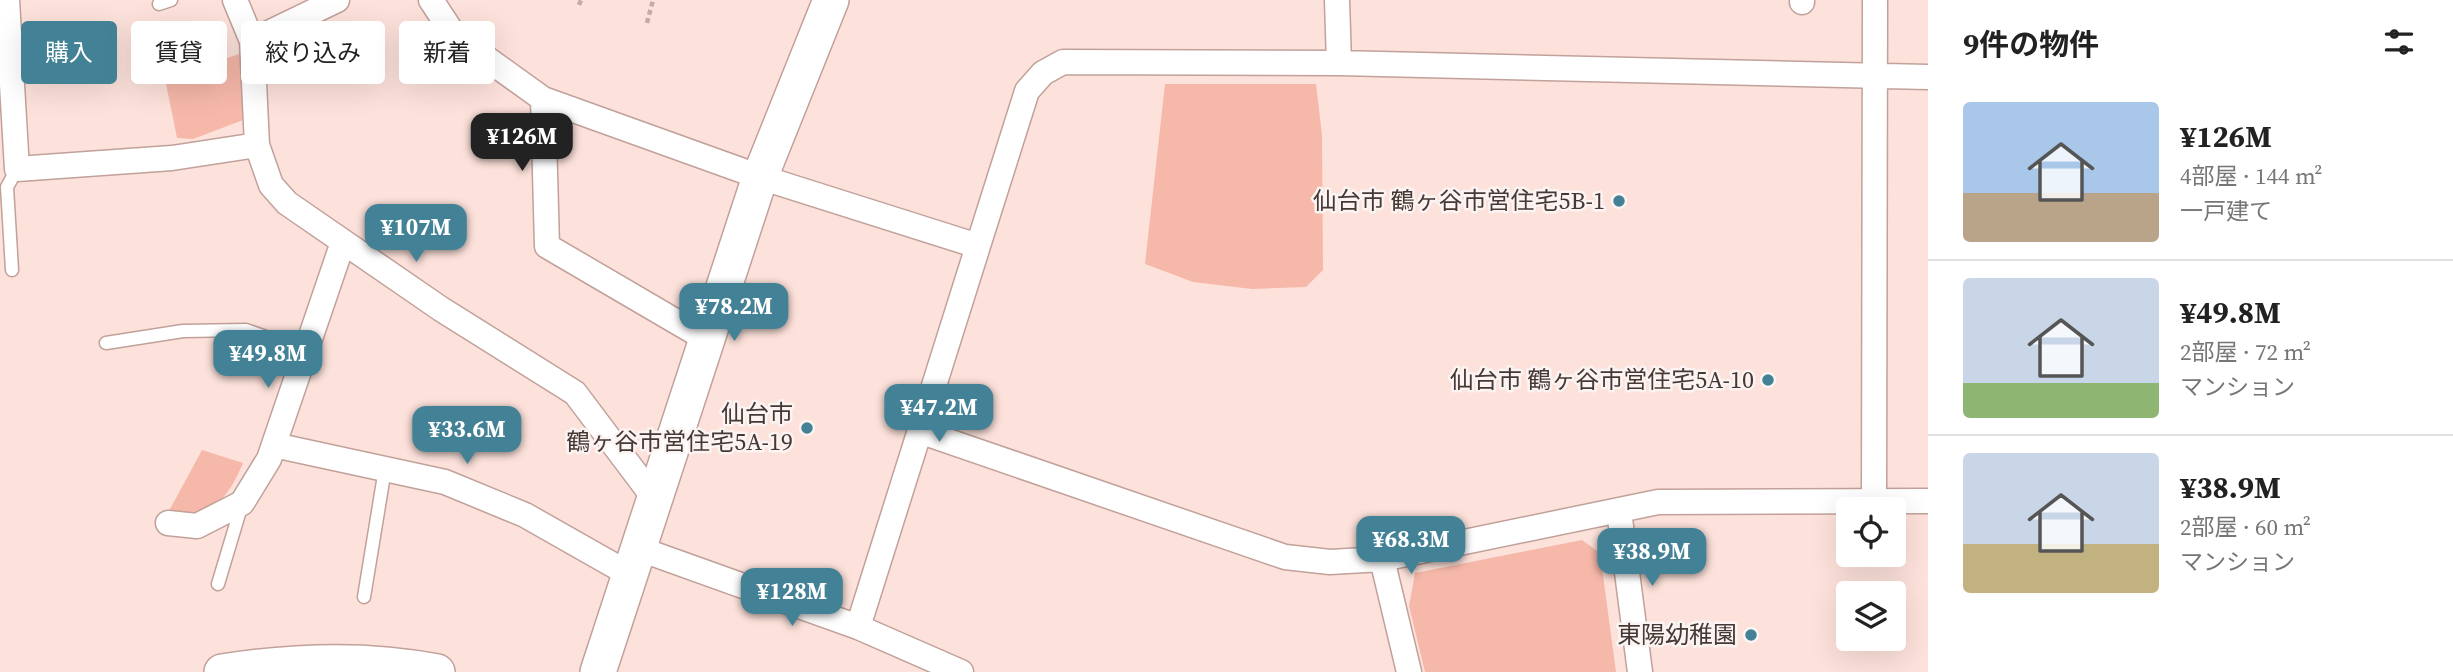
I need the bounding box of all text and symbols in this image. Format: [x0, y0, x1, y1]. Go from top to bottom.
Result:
chip: 購入 [21, 21, 117, 84]
chip: 賃貸 [131, 21, 227, 84]
chip: 絞り込み [241, 21, 385, 84]
chip: 新着 [399, 21, 495, 84]
icon: filters [2380, 23, 2418, 61]
text: 9件の物件 [1963, 24, 2099, 65]
pin: ¥126M [473, 114, 571, 173]
text: ¥126M [2180, 116, 2272, 157]
text: ¥126M [487, 120, 557, 152]
icon: home [2019, 130, 2103, 214]
text: 4部屋 · 144 m² [2180, 160, 2323, 192]
place label: 仙台市 鶴ヶ谷市営住宅5B-1 [1313, 184, 1605, 217]
marker: 仙台市 鶴ヶ谷市営住宅5B-1 [1611, 193, 1627, 209]
text: 一戸建て [2180, 195, 2272, 227]
pin: ¥107M [367, 204, 465, 264]
text: ¥107M [381, 211, 451, 243]
pin: ¥78.2M [677, 284, 791, 343]
text: ¥78.2M [695, 290, 773, 322]
text: ¥49.8M [2180, 292, 2281, 333]
icon: home [2019, 306, 2103, 390]
pin: ¥49.8M [211, 330, 325, 390]
text: 2部屋 · 72 m² [2180, 336, 2311, 368]
text: ¥49.8M [229, 337, 307, 369]
place label: 仙台市 鶴ヶ谷市営住宅5A-10 [1450, 363, 1754, 396]
text: マンション [2180, 371, 2295, 403]
marker: 仙台市 鶴ヶ谷市営住宅5A-10 [1760, 372, 1776, 388]
pin: ¥47.2M [882, 384, 996, 444]
text: ¥47.2M [900, 391, 978, 423]
place label: 仙台市 鶴ヶ谷市営住宅5A-19 [566, 397, 793, 458]
pin: ¥33.6M [410, 406, 524, 466]
text: ¥33.6M [428, 413, 506, 445]
marker: 仙台市 鶴ヶ谷市営住宅5A-19 [799, 420, 815, 436]
text: ¥38.9M [2180, 467, 2281, 508]
icon: home [2019, 481, 2103, 565]
map controls [1836, 497, 1906, 651]
button: locate [1836, 497, 1906, 567]
text: 2部屋 · 60 m² [2180, 511, 2311, 543]
pin: ¥68.3M [1354, 516, 1468, 576]
text: ¥68.3M [1372, 523, 1450, 555]
pin: ¥38.9M [1595, 528, 1709, 588]
text: ¥38.9M [1613, 535, 1691, 567]
text: マンション [2180, 546, 2295, 578]
pin: ¥128M [743, 568, 841, 628]
text: ¥128M [757, 575, 827, 607]
button: layers [1836, 581, 1906, 651]
place label: 東陽幼稚園 [1617, 618, 1737, 651]
marker: 東陽幼稚園 [1743, 627, 1759, 643]

